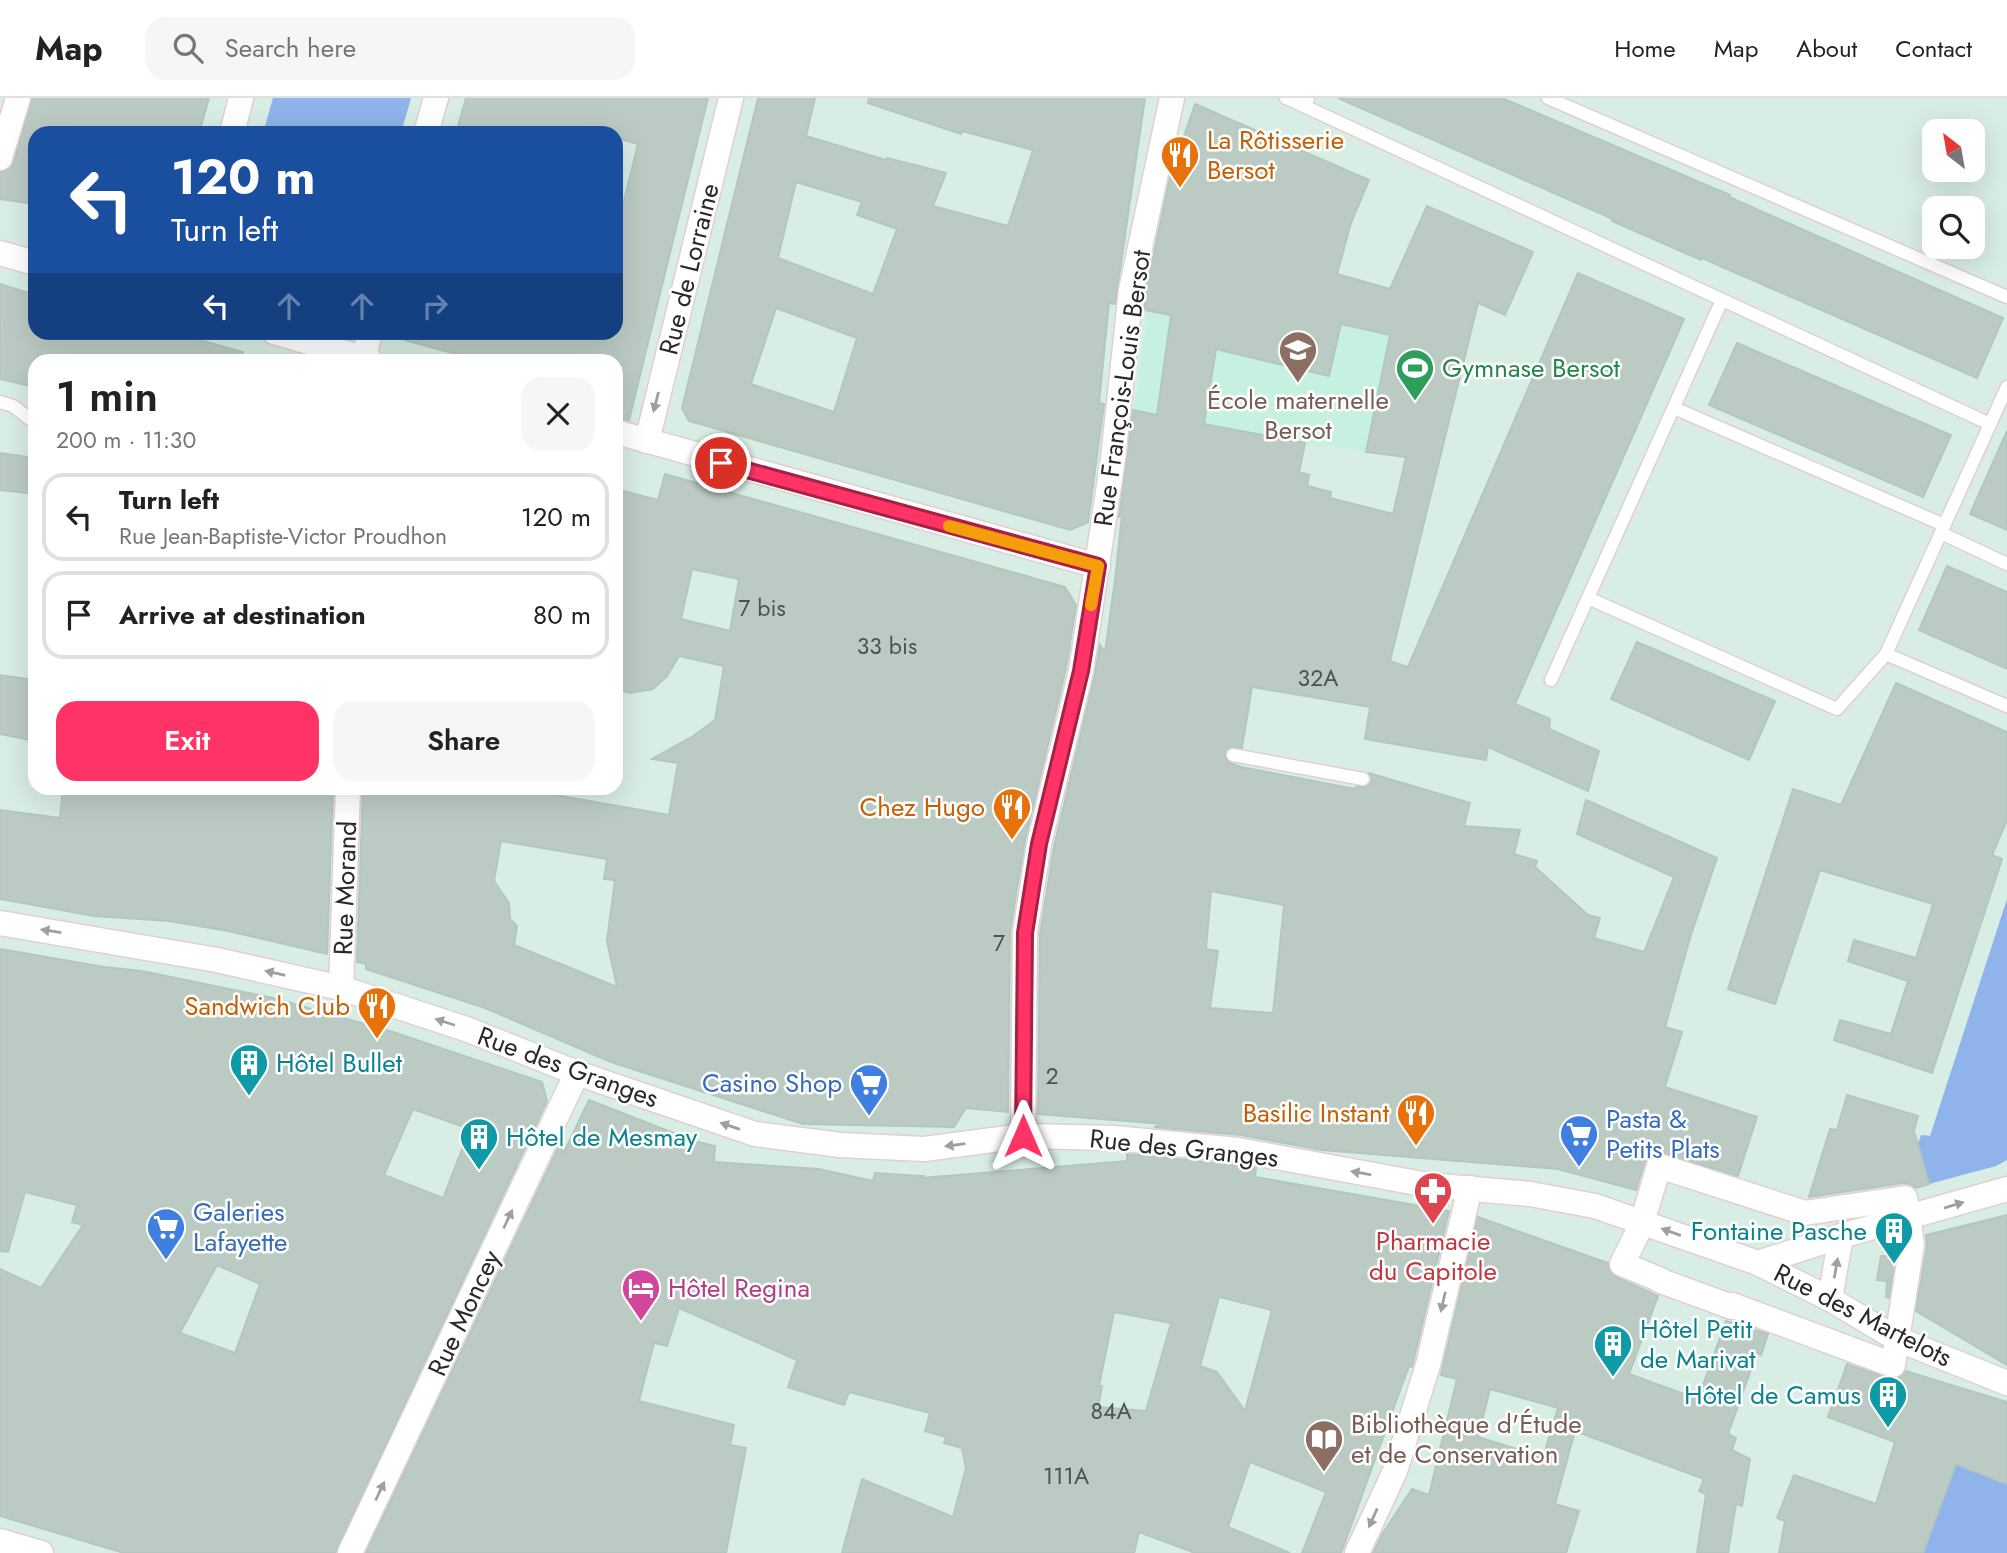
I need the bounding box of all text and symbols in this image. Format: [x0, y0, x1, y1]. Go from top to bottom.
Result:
search box [145, 17, 635, 80]
text: Map [35, 25, 103, 72]
icon: search [169, 29, 207, 67]
text: Search here [225, 29, 356, 67]
text: Home [1614, 31, 1676, 66]
text: Map [1714, 31, 1758, 66]
text: About [1796, 31, 1857, 66]
text: Contact [1895, 31, 1972, 66]
north arrow [1922, 119, 1984, 182]
map controls [1922, 119, 1985, 259]
place label: La Rôtisserie Bersot [1207, 121, 1344, 189]
restaurant icon: La Rôtisserie Bersot [1159, 134, 1201, 189]
text: 120 m [171, 142, 315, 212]
icon: left [56, 154, 147, 245]
street label: Rue de Lorraine [649, 179, 729, 359]
button: search [1922, 196, 1985, 259]
text: Turn left [171, 207, 278, 253]
street label: Rue François-Louis Bersot [1084, 247, 1160, 529]
icon: left [197, 287, 235, 325]
icon: ahead [270, 287, 308, 325]
icon: ahead [343, 287, 381, 325]
icon: right [416, 287, 454, 325]
school or university icon: École maternelle Bersot [1277, 329, 1319, 384]
sports icon: Gymnase Bersot [1394, 347, 1436, 402]
place label: Gymnase Bersot [1442, 349, 1621, 387]
text: 1 min [56, 366, 158, 427]
button: close [521, 377, 595, 451]
place label: École maternelle Bersot [1207, 381, 1389, 449]
one-way arrow [650, 391, 661, 413]
text: 200 m · 11:30 [56, 423, 196, 457]
pin [691, 433, 751, 493]
icon: arrive [702, 444, 740, 482]
text: Turn left [119, 481, 219, 519]
icon: left [60, 498, 98, 536]
text: 120 m [521, 498, 591, 536]
text: Rue Jean-Baptiste-Victor Proudhon [119, 519, 447, 553]
house number: 7 bis [738, 591, 786, 625]
icon: arrive [60, 596, 98, 634]
text: Arrive at destination [119, 596, 366, 634]
text: 80 m [533, 596, 591, 634]
house number: 33 bis [857, 629, 917, 663]
house number: 32A [1298, 661, 1339, 695]
button: Exit [56, 701, 319, 781]
button: Share [333, 701, 595, 781]
restaurant icon: Chez Hugo [991, 786, 1033, 841]
place label: Chez Hugo [860, 788, 985, 826]
street label: Rue Morand [324, 820, 366, 956]
one-way arrow [40, 925, 62, 936]
house number: 7 [993, 926, 1005, 960]
one-way arrow [264, 967, 286, 978]
restaurant icon: Sandwich Club [356, 985, 398, 1040]
place label: Sandwich Club [184, 987, 350, 1025]
one-way arrow [434, 1016, 455, 1027]
street label: Rue des Granges [472, 1017, 664, 1117]
building icon: Hôtel Bullet [228, 1042, 270, 1097]
place label: Hôtel Bullet [276, 1044, 403, 1082]
house number: 2 [1045, 1059, 1059, 1093]
supermarket icon: Casino Shop [848, 1062, 890, 1117]
place label: Casino Shop [702, 1064, 842, 1102]
restaurant icon: Basilic Instant [1395, 1092, 1437, 1147]
place label: Basilic Instant [1243, 1094, 1390, 1132]
position arrow [986, 1099, 1060, 1173]
place label: Pasta & Petits Plats [1606, 1100, 1720, 1168]
supermarket icon: Pasta & Petits Plats [1558, 1113, 1600, 1168]
building icon: Hôtel de Mesmay [458, 1116, 500, 1171]
place label: Hôtel de Mesmay [506, 1118, 698, 1156]
street label: Rue des Granges [1088, 1119, 1280, 1177]
one-way arrow [720, 1120, 741, 1131]
one-way arrow [944, 1140, 966, 1151]
one-way arrow [1350, 1167, 1372, 1178]
pharmacy icon: Pharmacie du Capitole [1412, 1170, 1454, 1225]
place label: Galeries Lafayette [193, 1193, 287, 1261]
one-way arrow [1944, 1200, 1965, 1210]
supermarket icon: Galeries Lafayette [145, 1206, 187, 1261]
one-way arrow [502, 1209, 514, 1229]
building icon: Fontaine Pasche [1873, 1210, 1915, 1265]
place label: Fontaine Pasche [1691, 1212, 1867, 1250]
place label: Pharmacie du Capitole [1369, 1222, 1497, 1290]
one-way arrow [1660, 1226, 1681, 1237]
street label: Rue Moncey [418, 1243, 510, 1382]
street label: Rue des Martelots [1768, 1254, 1958, 1376]
one-way arrow [1831, 1257, 1842, 1279]
hotel icon: Hôtel Regina [620, 1267, 662, 1322]
place label: Hôtel Regina [668, 1269, 810, 1307]
one-way arrow [1437, 1291, 1448, 1313]
place label: Hôtel Petit de Marivat [1640, 1310, 1756, 1378]
building icon: Hôtel Petit de Marivat [1592, 1323, 1634, 1378]
building icon: Hôtel de Camus [1867, 1374, 1909, 1429]
place label: Hôtel de Camus [1684, 1376, 1861, 1414]
house number: 84A [1090, 1394, 1132, 1428]
place label: Bibliothèque d'Étude et de Conservation [1351, 1405, 1582, 1473]
library icon: Bibliothèque d'Étude et de Conservation [1303, 1418, 1345, 1473]
house number: 111A [1043, 1459, 1090, 1493]
one-way arrow [374, 1481, 385, 1501]
one-way arrow [1367, 1508, 1379, 1528]

